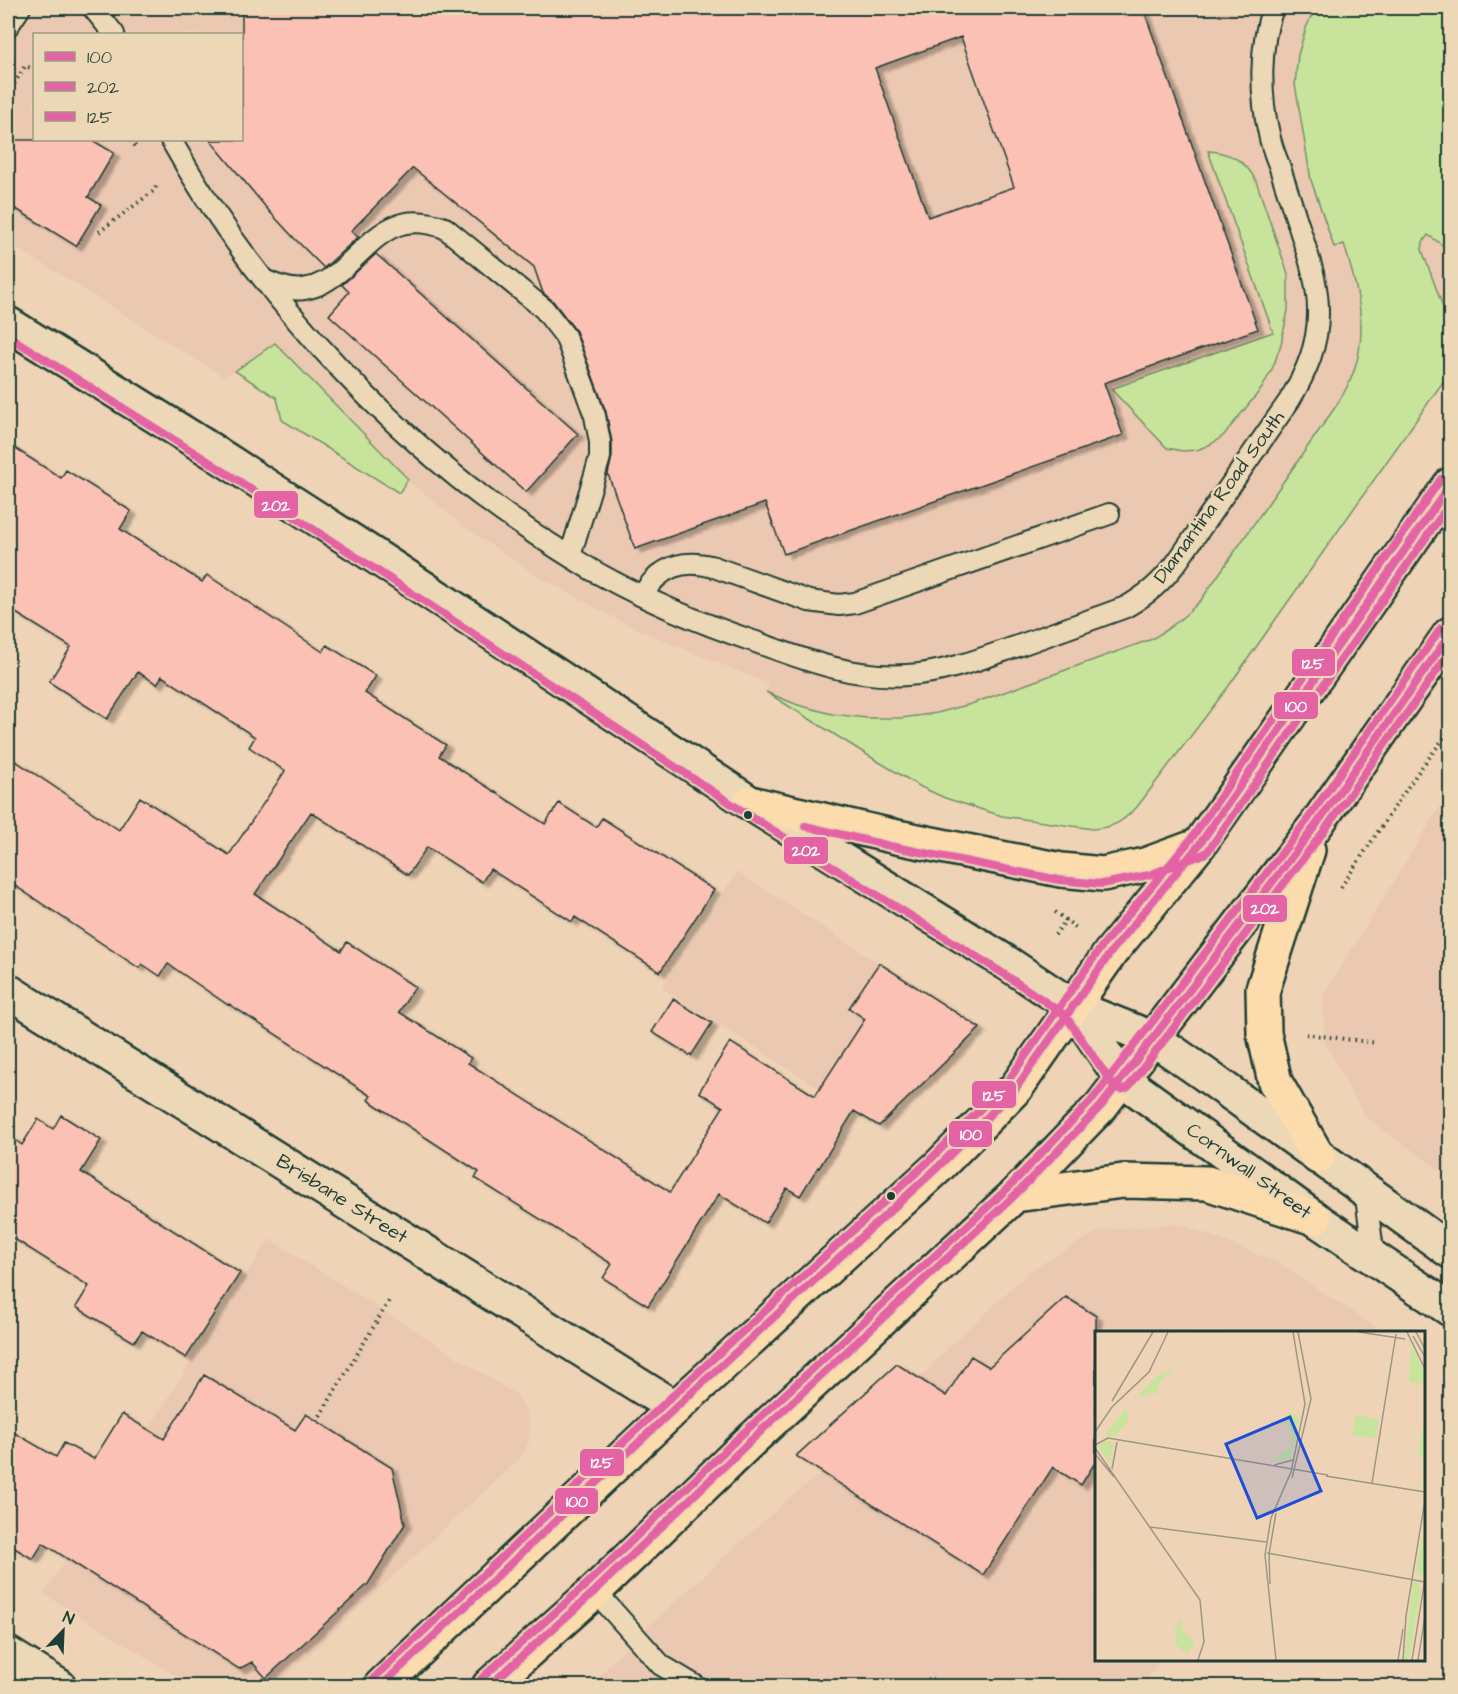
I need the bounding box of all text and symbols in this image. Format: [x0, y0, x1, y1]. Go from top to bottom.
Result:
legend [33, 33, 243, 141]
text: 100 [87, 45, 112, 70]
text: 202 [87, 75, 120, 100]
text: 125 [87, 105, 113, 130]
street label: Diamantina Road South [1147, 405, 1291, 589]
line badge: 202 [253, 490, 299, 519]
text: 202 [261, 495, 291, 517]
line badge: 125 [1291, 648, 1336, 677]
text: 125 [1302, 653, 1325, 675]
line badge: 100 [1273, 691, 1319, 720]
text: 100 [1285, 696, 1307, 718]
unlabelled marker [742, 809, 754, 821]
line badge: 202 [783, 836, 829, 865]
text: 202 [791, 840, 821, 862]
line badge: 202 [1242, 894, 1288, 923]
text: 202 [1250, 898, 1280, 920]
line badge: 125 [971, 1080, 1017, 1109]
text: 125 [983, 1085, 1006, 1107]
street label: Cornwall Street [1181, 1116, 1317, 1226]
line badge: 100 [948, 1120, 993, 1148]
text: 100 [960, 1124, 982, 1146]
street label: Brisbane Street [271, 1147, 413, 1251]
unlabelled marker [885, 1190, 897, 1202]
inset map [1095, 1331, 1425, 1661]
line badge: 125 [579, 1448, 625, 1477]
text: 125 [591, 1452, 614, 1474]
line badge: 100 [554, 1487, 599, 1515]
text: 100 [566, 1491, 588, 1513]
north arrow [33, 1601, 93, 1661]
text: N [60, 1606, 77, 1630]

